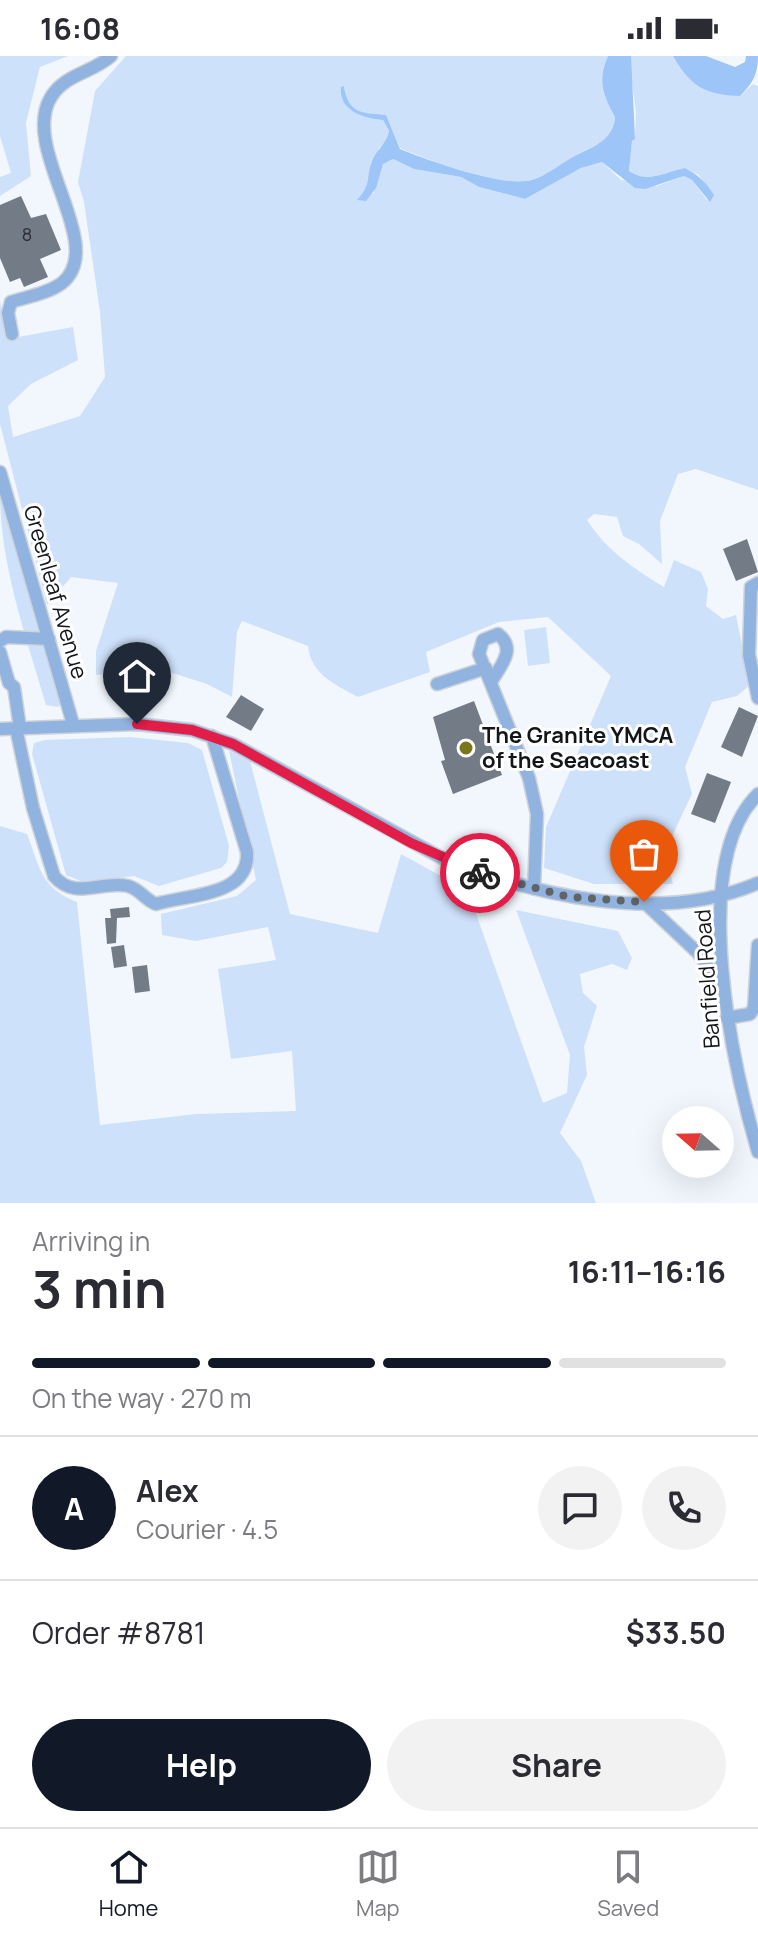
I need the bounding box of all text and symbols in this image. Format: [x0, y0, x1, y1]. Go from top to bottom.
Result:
text: 16:08 [40, 8, 120, 49]
house number: 8 [22, 222, 32, 246]
street label: Greenleaf Avenue [17, 502, 95, 682]
pin [103, 642, 171, 724]
icon: home [115, 654, 159, 698]
place label: The Granite YMCA of the Seacoast [482, 720, 674, 775]
marker: The Granite YMCA of the Seacoast [457, 739, 475, 757]
pin [610, 820, 678, 902]
icon: bag [622, 832, 666, 876]
courier [440, 833, 520, 913]
icon: bike [458, 851, 502, 895]
street label: Banfield Road [687, 908, 727, 1050]
north arrow [662, 1106, 734, 1178]
map controls [662, 1106, 734, 1178]
text: Arriving in [32, 1223, 150, 1259]
text: 16:11–16:16 [568, 1251, 726, 1292]
text: 3 min [32, 1253, 167, 1324]
text: On the way · 270 m [32, 1380, 252, 1416]
button: chat [538, 1466, 622, 1550]
button: phone [642, 1466, 726, 1550]
text: Alex [136, 1470, 199, 1511]
text: A [64, 1488, 84, 1529]
text: Courier · 4.5 [136, 1511, 278, 1547]
text: Order #8781 [32, 1612, 206, 1653]
text: $33.50 [626, 1612, 726, 1653]
button: Help [32, 1719, 371, 1811]
button: Share [387, 1719, 726, 1811]
tab: Home [99, 1845, 158, 1923]
tab: Map [356, 1845, 400, 1923]
tab: Saved [597, 1845, 659, 1923]

